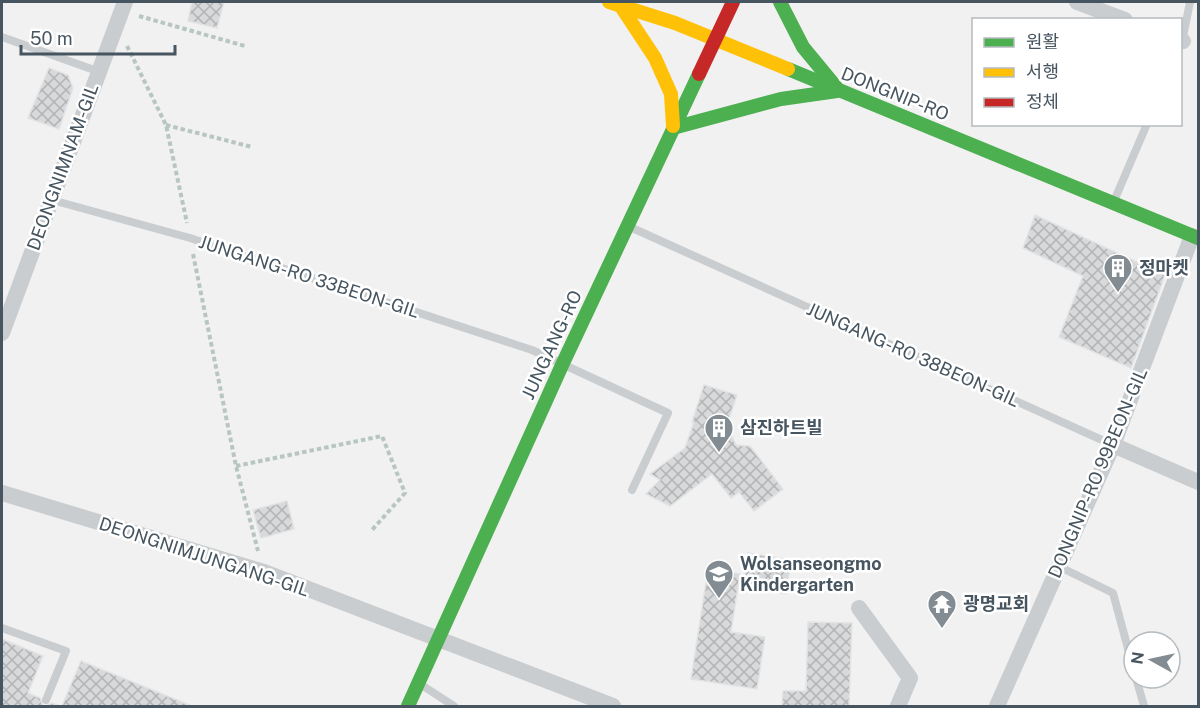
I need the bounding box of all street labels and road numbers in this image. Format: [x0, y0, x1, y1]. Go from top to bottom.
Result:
street label: DONGNIP-RO [838, 62, 952, 125]
street label: DEONGNIMNAM-GIL [23, 81, 102, 253]
street label: JUNGANG-RO 33BEON-GIL [196, 231, 422, 322]
street label: JUNGANG-RO [517, 287, 586, 403]
street label: JUNGANG-RO 38BEON-GIL [803, 298, 1023, 411]
street label: DONGNIP-RO 99BEON-GIL [1044, 364, 1151, 581]
street label: DEONGNIMJUNGANG-GIL [96, 513, 312, 600]

